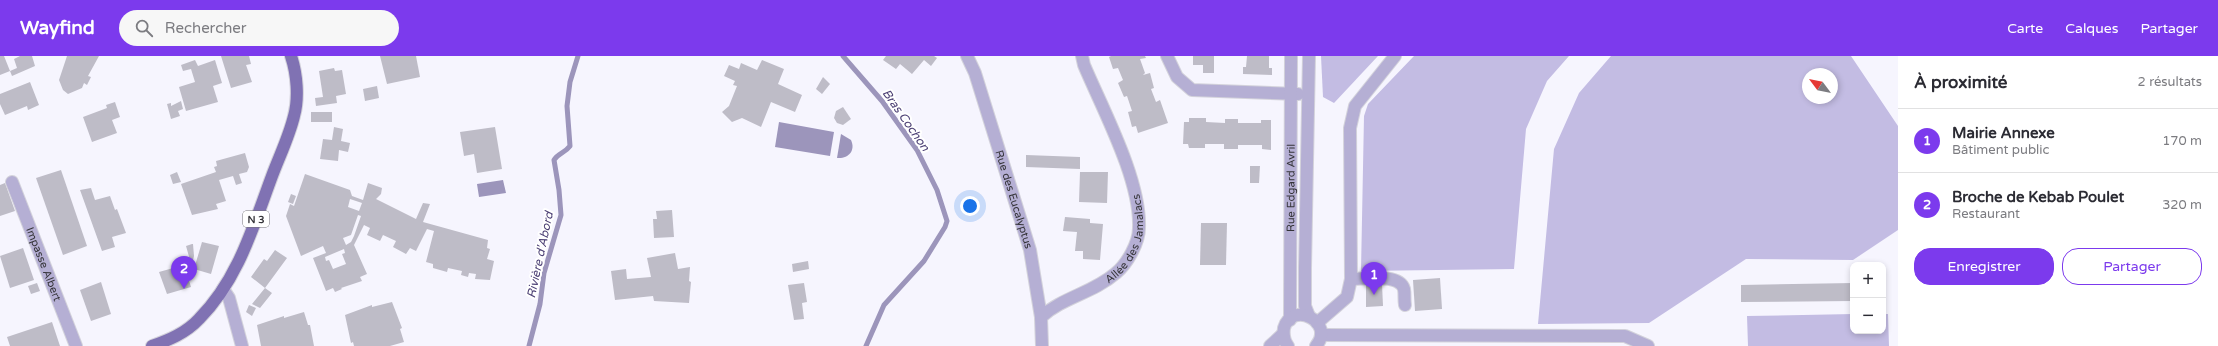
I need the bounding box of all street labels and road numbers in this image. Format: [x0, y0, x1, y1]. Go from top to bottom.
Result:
street label: Rue Edgard Avril [1284, 144, 1298, 232]
street label: Rue des Eucalyptus [992, 149, 1035, 250]
street label: Allée des Jamalacs [1103, 193, 1146, 286]
road number: N 3 [243, 211, 269, 227]
street label: Impasse Albert [23, 225, 64, 303]

